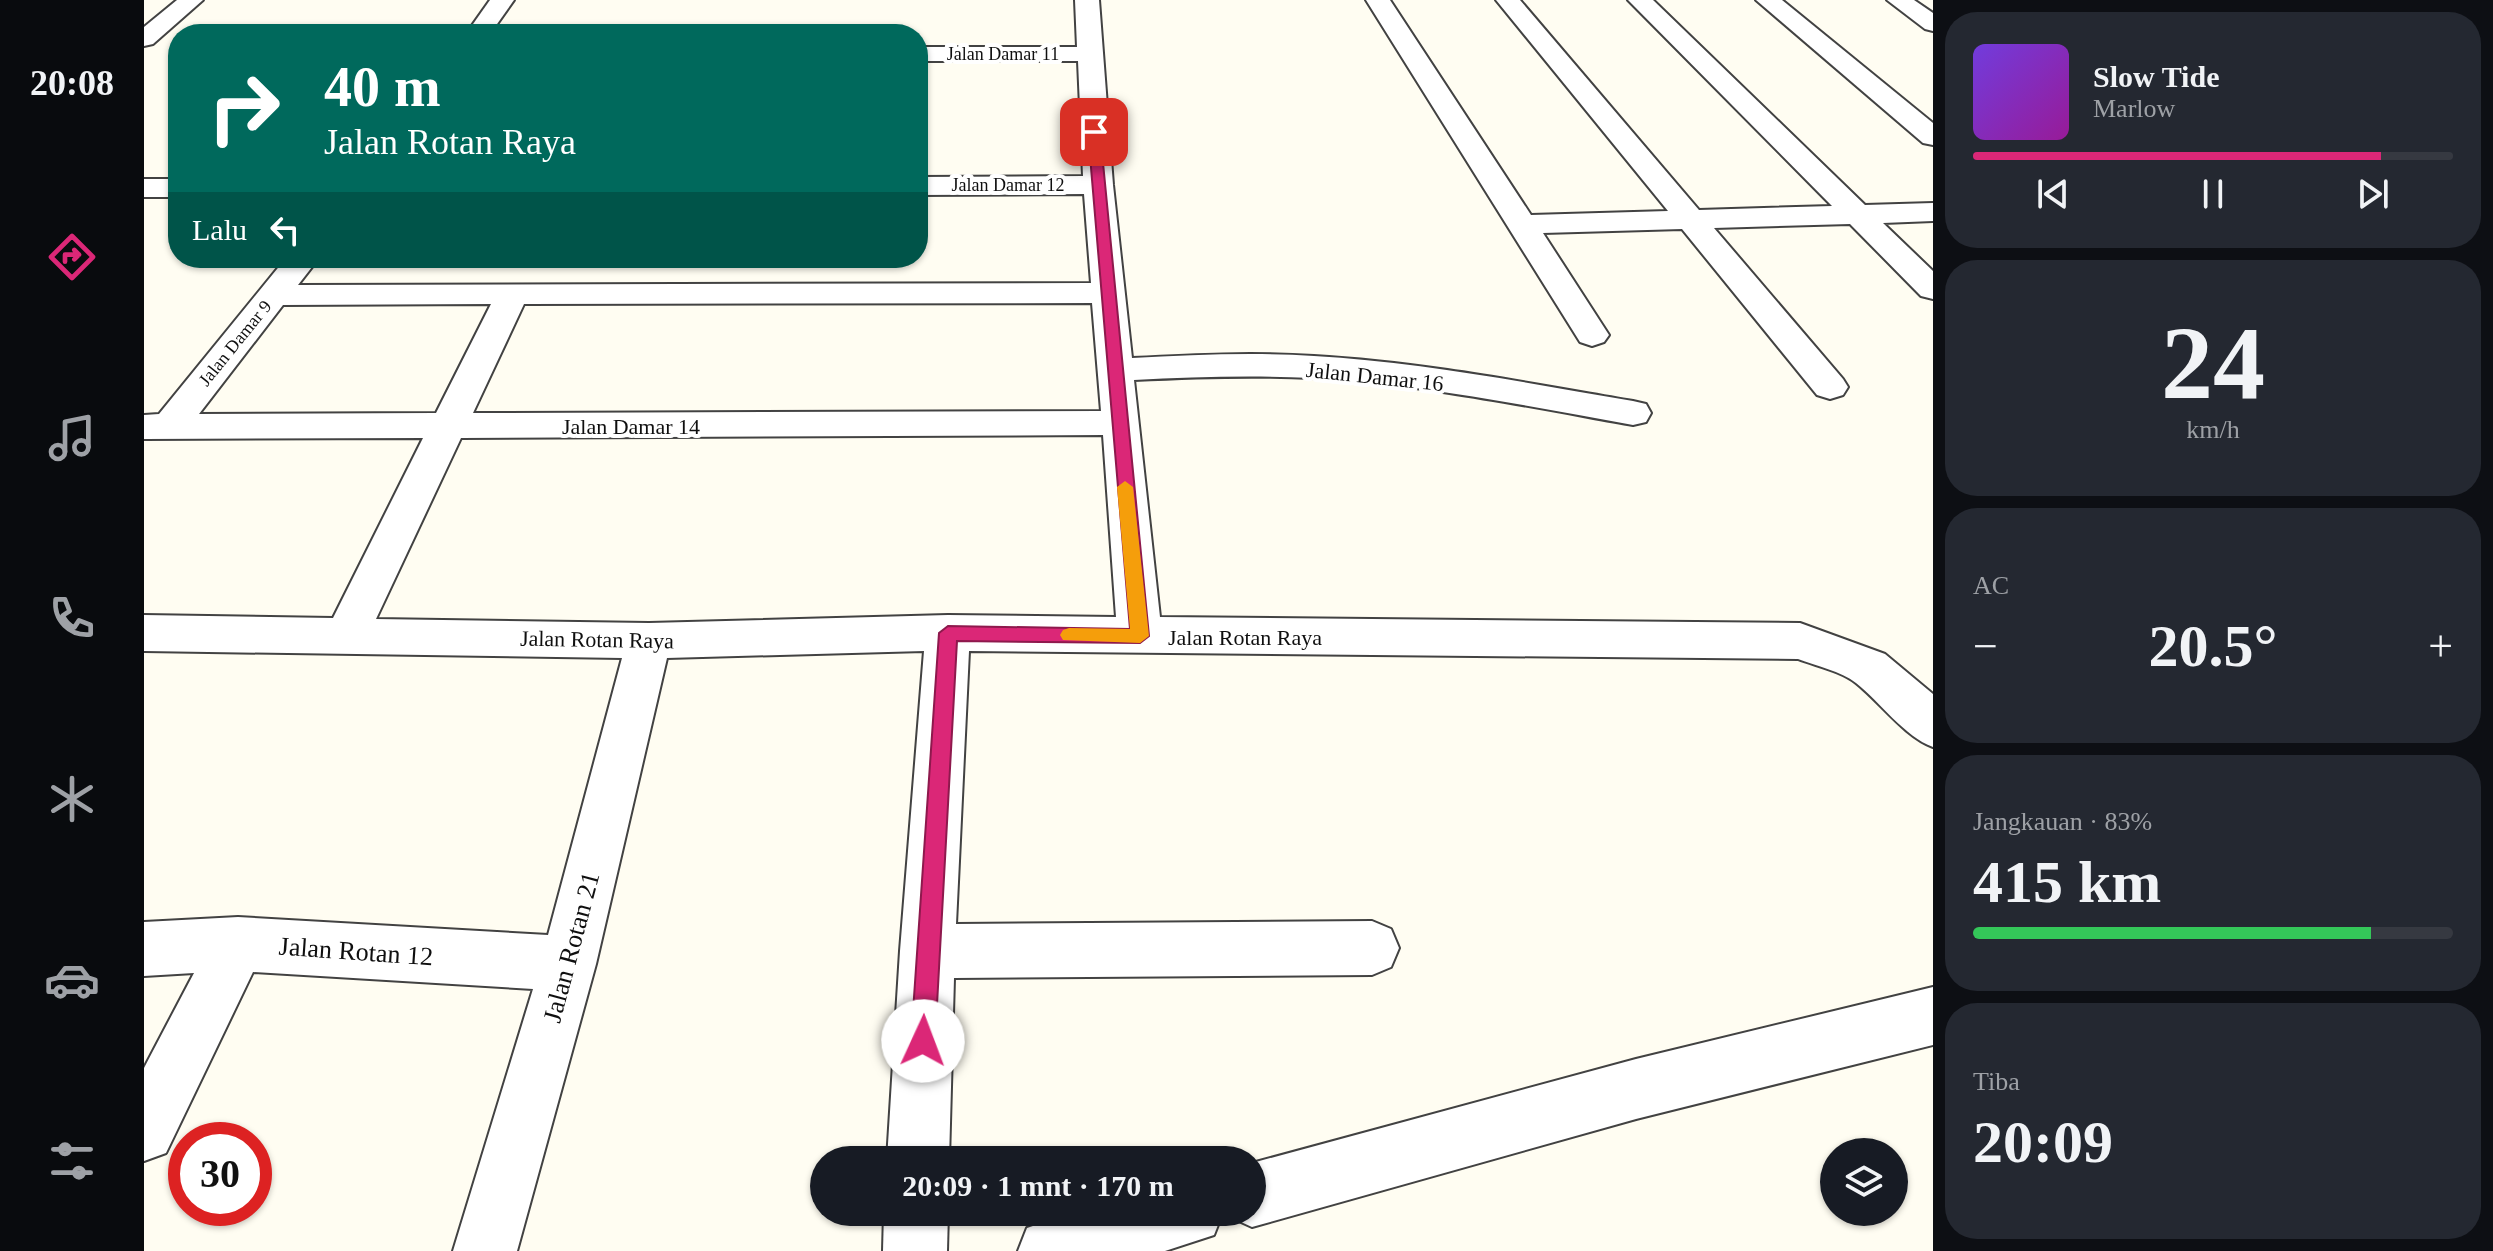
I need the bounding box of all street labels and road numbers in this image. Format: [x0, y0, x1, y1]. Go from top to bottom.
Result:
street label: Jalan Damar 11 [947, 44, 1059, 64]
street label: Jalan Damar 12 [952, 175, 1064, 195]
street label: Jalan Damar 9 [195, 296, 275, 390]
street label: Jalan Damar 16 [1305, 357, 1445, 396]
street label: Jalan Damar 14 [562, 414, 700, 439]
street label: Jalan Rotan Raya [1168, 625, 1322, 650]
street label: Jalan Rotan Raya [520, 626, 674, 653]
street label: Jalan Rotan 21 [537, 869, 605, 1026]
street label: Jalan Rotan 12 [278, 932, 434, 971]

